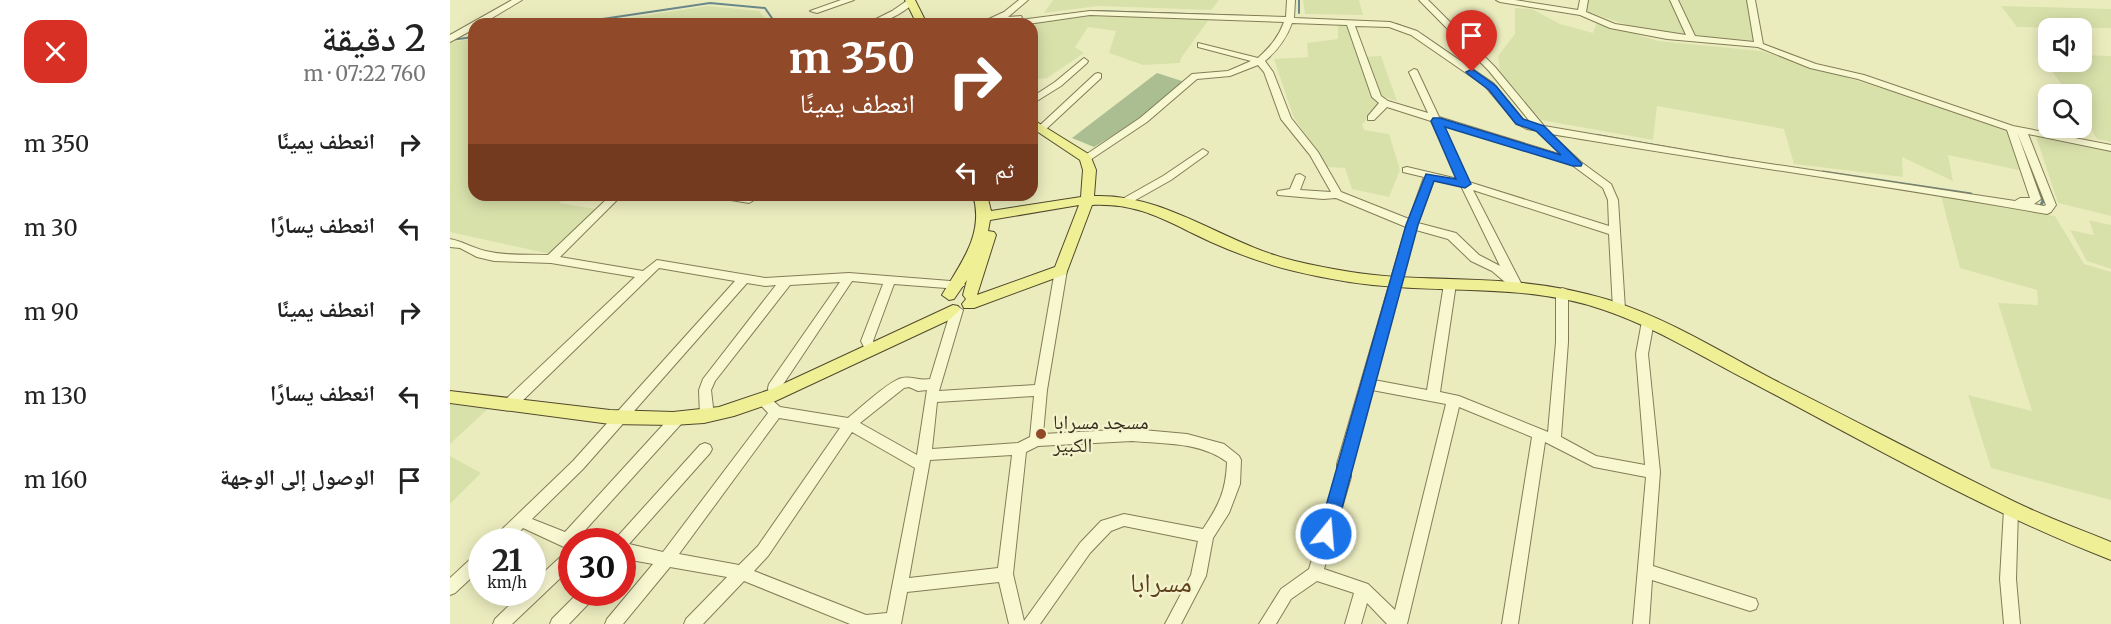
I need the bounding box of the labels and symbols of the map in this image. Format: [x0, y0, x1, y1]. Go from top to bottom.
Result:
pin [1446, 10, 1497, 72]
place label: مسجد مسرابا الكبير [1052, 409, 1149, 457]
marker: مسجد مسرابا الكبير [1034, 427, 1048, 441]
position arrow [1294, 502, 1358, 566]
speed limit sign: 30 [558, 528, 636, 606]
district label: مسرابا [1130, 565, 1192, 599]

